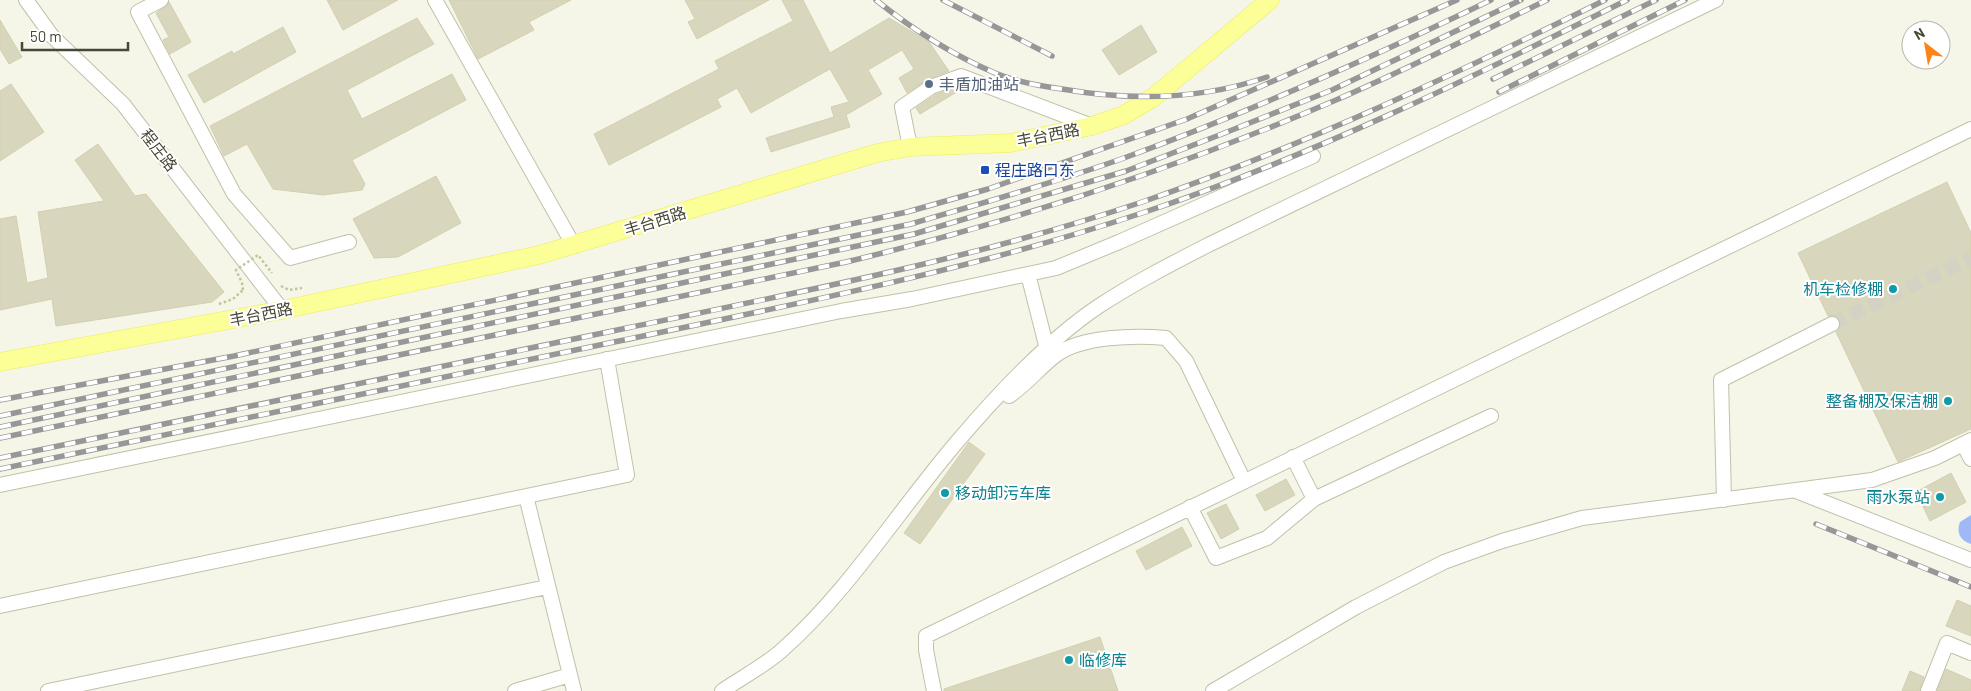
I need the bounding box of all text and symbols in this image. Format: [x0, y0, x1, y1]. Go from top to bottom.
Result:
scale bar [22, 20, 129, 52]
north arrow [1901, 20, 1951, 70]
text: N [1911, 24, 1927, 43]
text: 50 m [30, 27, 62, 45]
place label: 丰盾加油站 [939, 74, 1019, 93]
marker: 丰盾加油站 [923, 78, 935, 90]
street label: 丰台西路 [1015, 119, 1081, 150]
street label: 程庄路 [137, 125, 182, 174]
place label: 程庄路口东 [995, 160, 1075, 179]
marker: 程庄路口东 [979, 164, 991, 176]
street label: 丰台西路 [621, 202, 688, 239]
place label: 机车检修棚 [1803, 279, 1883, 298]
marker: 机车检修棚 [1887, 283, 1899, 295]
street label: 丰台西路 [228, 298, 294, 329]
place label: 整备棚及保洁棚 [1826, 391, 1938, 410]
marker: 整备棚及保洁棚 [1942, 395, 1954, 407]
place label: 移动卸污车库 [955, 483, 1051, 502]
marker: 移动卸污车库 [939, 487, 951, 499]
place label: 雨水泵站 [1866, 487, 1930, 506]
marker: 雨水泵站 [1934, 491, 1946, 503]
place label: 临修库 [1079, 650, 1127, 669]
marker: 临修库 [1063, 654, 1075, 666]

